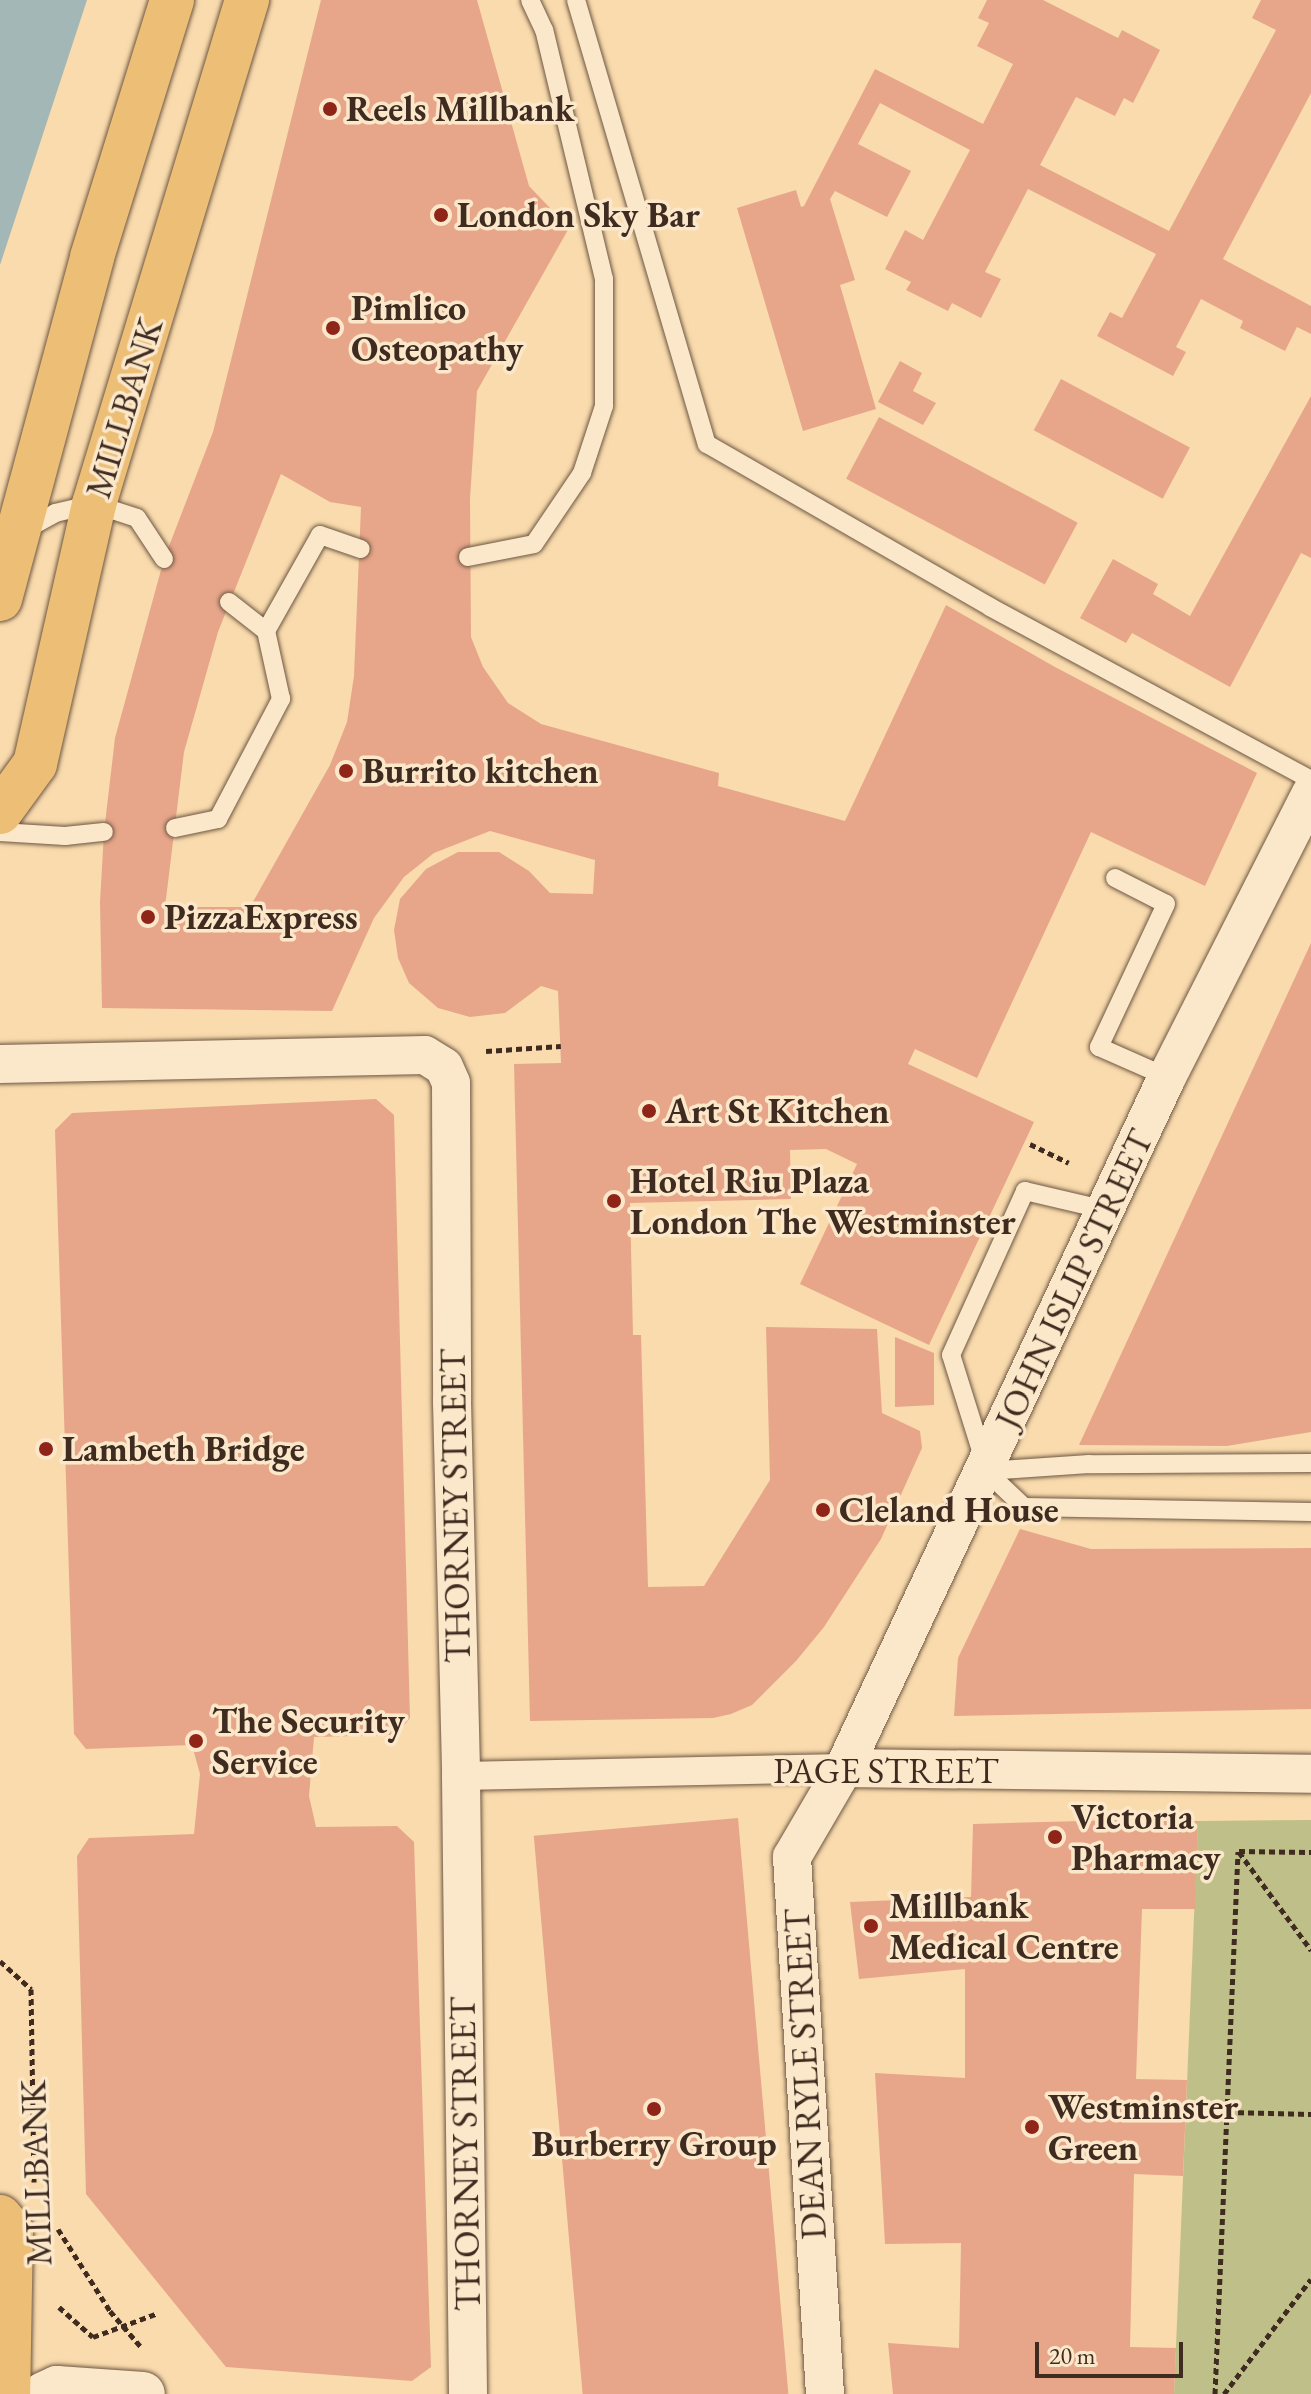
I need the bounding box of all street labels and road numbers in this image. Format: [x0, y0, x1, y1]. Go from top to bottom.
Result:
street label: MILLBANK [76, 313, 172, 503]
street label: JOHN ISLIP STREET [986, 1123, 1162, 1435]
street label: THORNEY STREET [431, 1348, 479, 1664]
street label: PAGE STREET [773, 1749, 999, 1793]
street label: DEAN RYLE STREET [775, 1907, 835, 2241]
street label: THORNEY STREET [441, 1996, 489, 2312]
street label: MILLBANK [11, 2079, 61, 2267]

